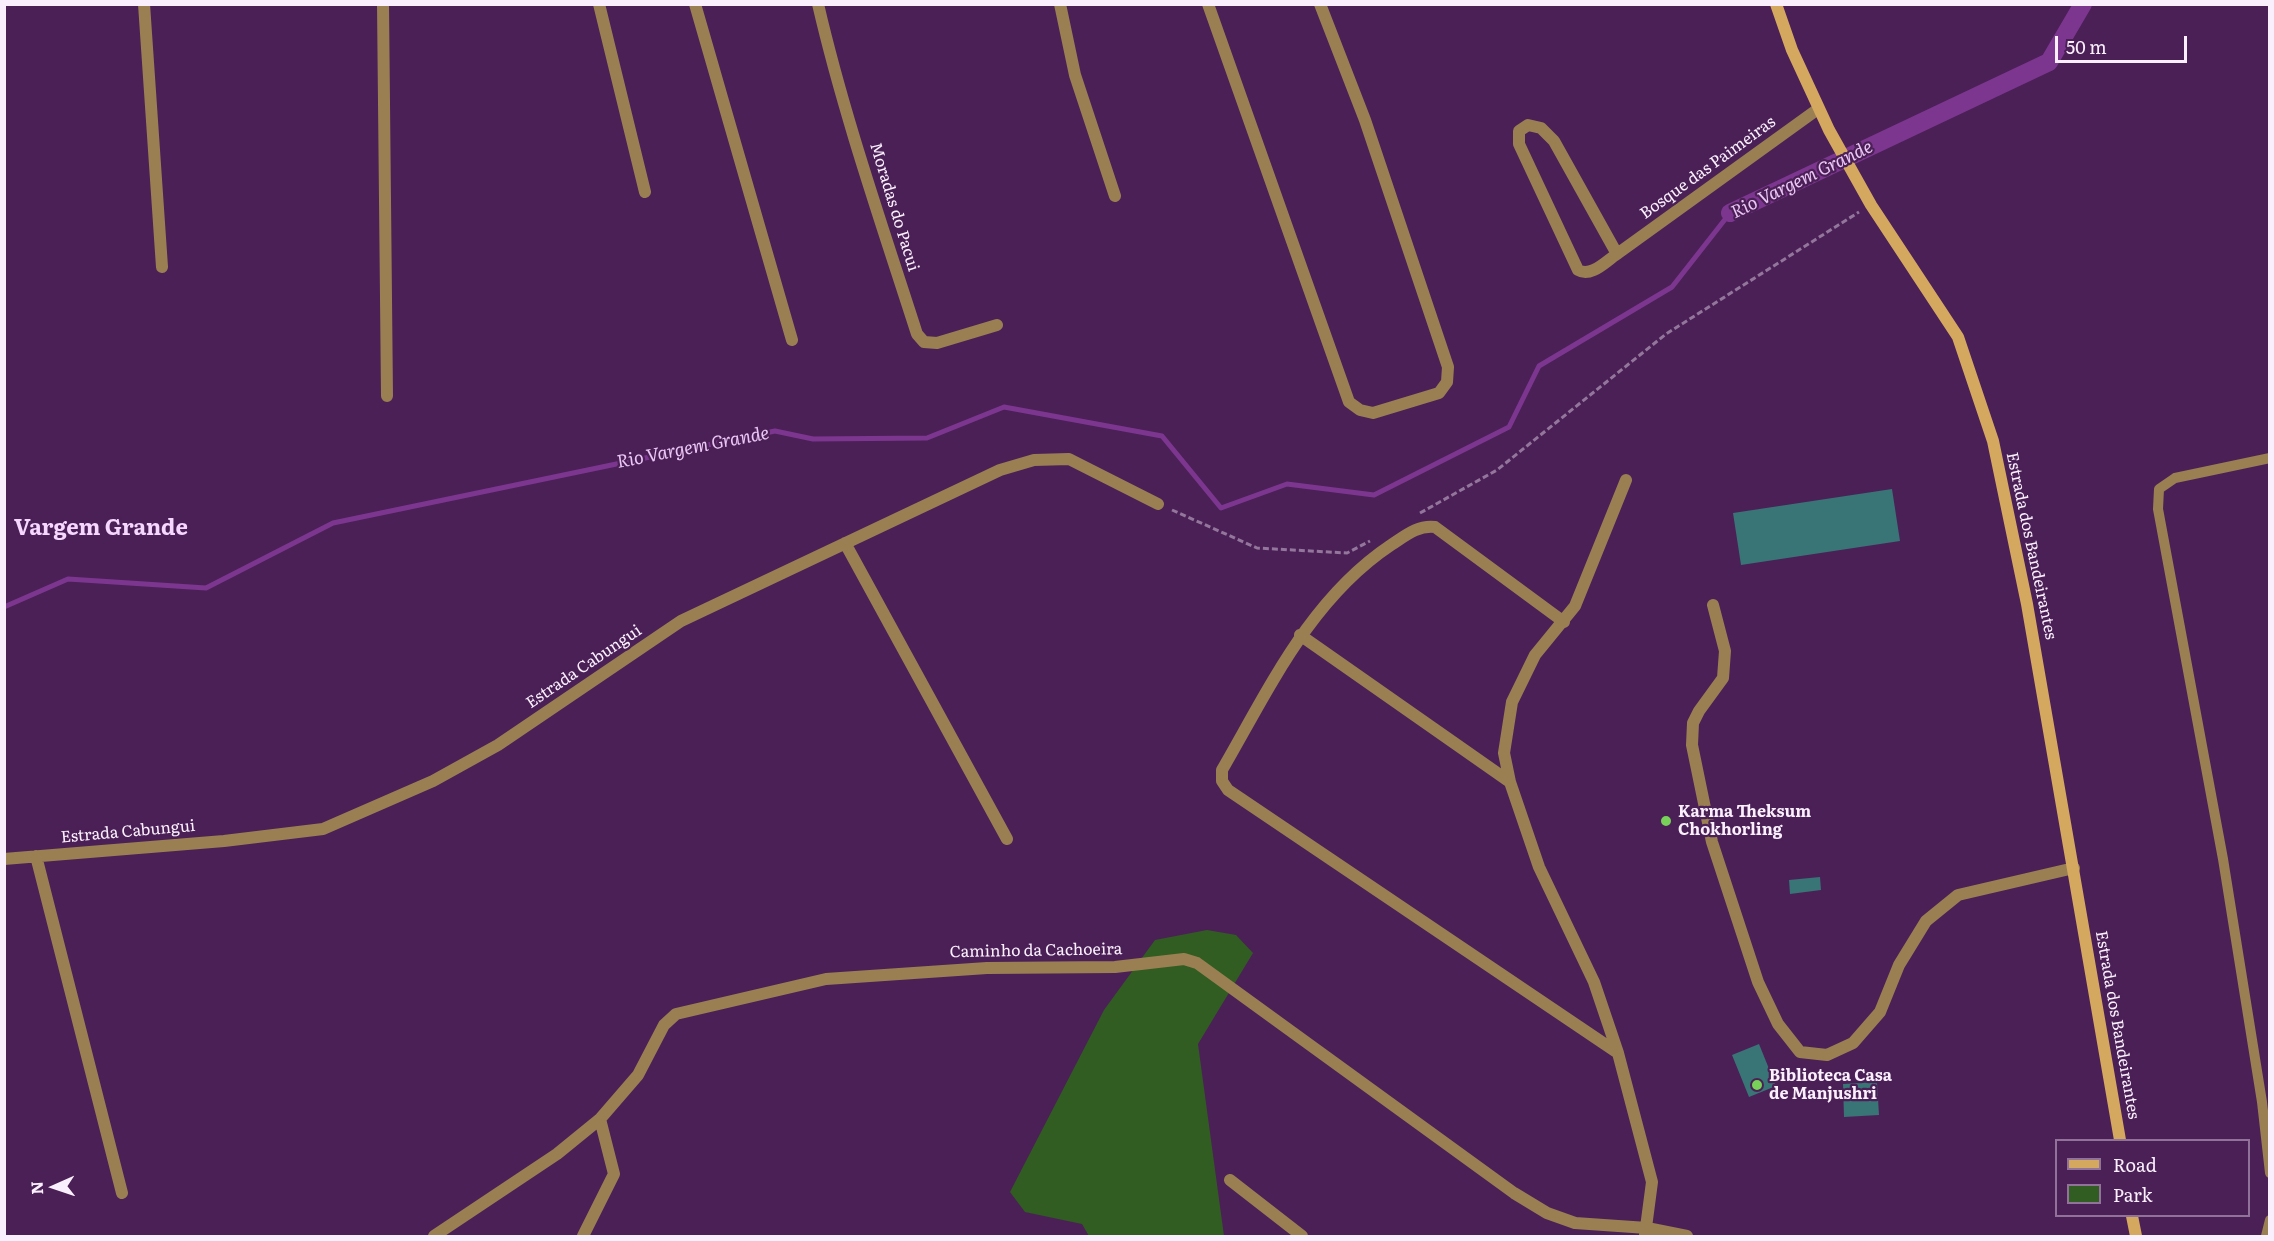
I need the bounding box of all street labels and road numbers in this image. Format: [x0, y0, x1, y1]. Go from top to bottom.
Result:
street label: Bosque das Paimeiras [1637, 112, 1779, 224]
street label: Moradas do Pacui [865, 140, 923, 274]
street label: Estrada dos Bandeirantes [2002, 451, 2060, 641]
street label: Estrada Cabungui [523, 621, 645, 713]
street label: Estrada Cabungui [60, 817, 196, 847]
street label: Estrada dos Bandeirantes [2091, 929, 2143, 1121]
street label: Caminho da Cachoeira [949, 940, 1123, 962]

